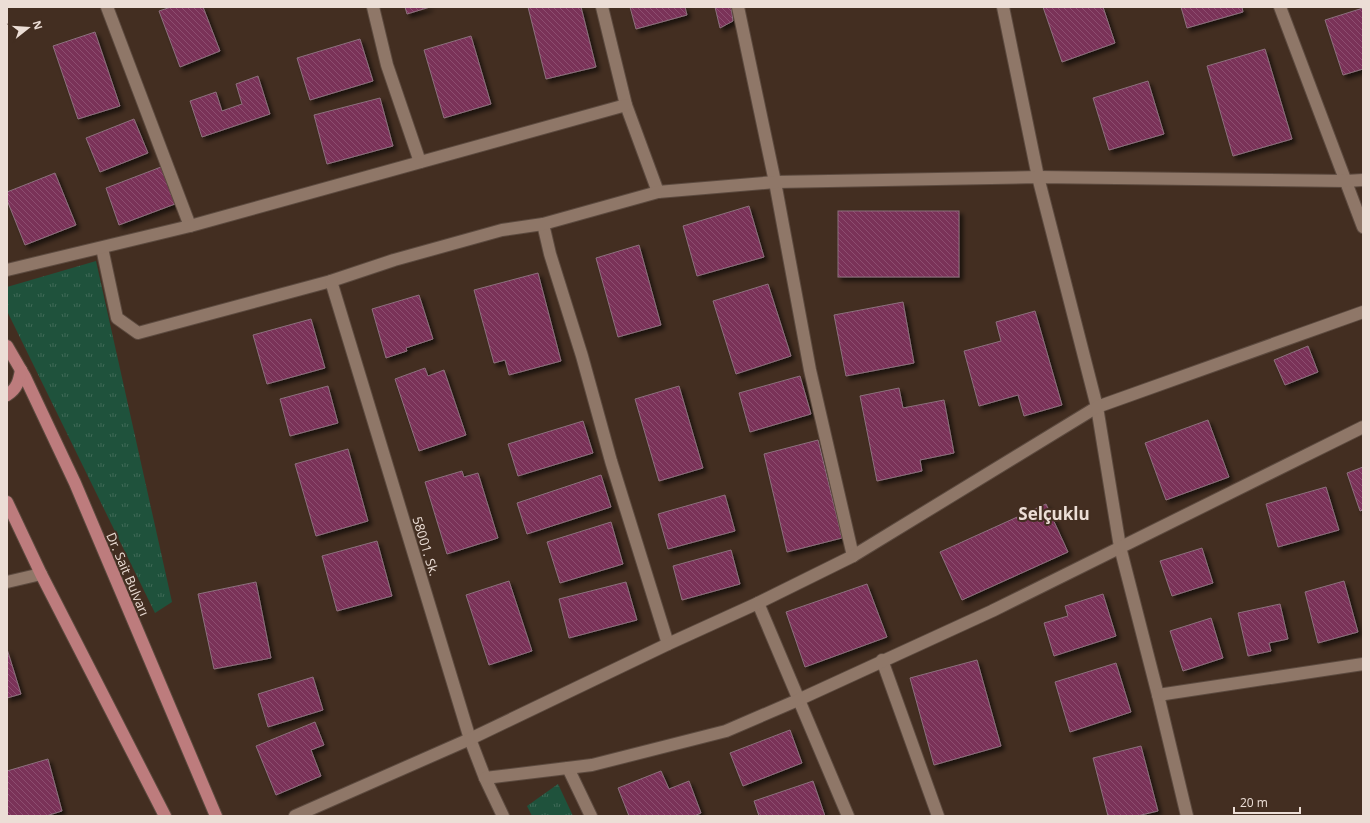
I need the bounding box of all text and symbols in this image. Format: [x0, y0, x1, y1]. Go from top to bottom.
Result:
north arrow [8, 8, 48, 48]
text: N [30, 18, 47, 31]
district label: Selçuklu [1018, 502, 1090, 525]
street label: 58001. Sk. [408, 514, 444, 578]
street label: Dr. Sait Bulvarı [102, 529, 154, 619]
scale bar [1234, 789, 1300, 815]
text: 20 m [1240, 794, 1268, 811]

